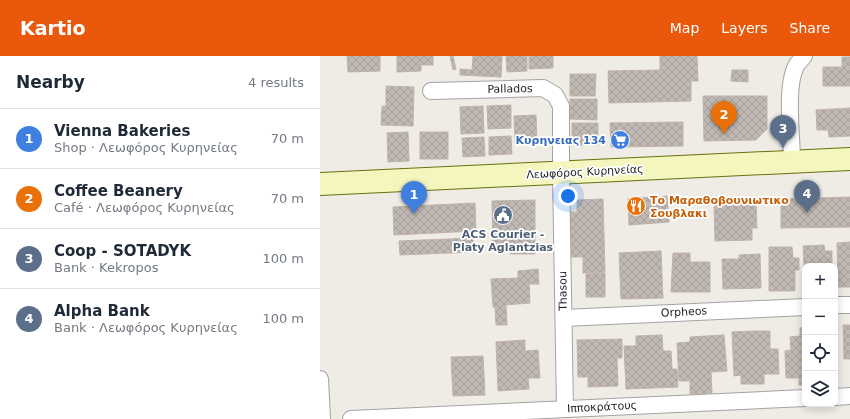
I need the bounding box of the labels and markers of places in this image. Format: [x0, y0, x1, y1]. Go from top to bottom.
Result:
pin: 2 [711, 101, 737, 134]
pin: 3 [770, 115, 796, 148]
supermarket icon: Κυρηνειας 134 [609, 129, 631, 151]
place label: Κυρηνειας 134 [516, 134, 606, 147]
pin: 4 [794, 180, 820, 213]
pin: 1 [401, 181, 427, 214]
place label: Το Μαραθοβουνιωτικο Σουβλακι [650, 194, 789, 220]
restaurant icon: Το Μαραθοβουνιωτικο Σουβλακι [625, 195, 647, 217]
public building icon: ACS Courier - Platy Aglantzias [492, 204, 514, 226]
place label: ACS Courier - Platy Aglantzias [453, 228, 554, 254]

